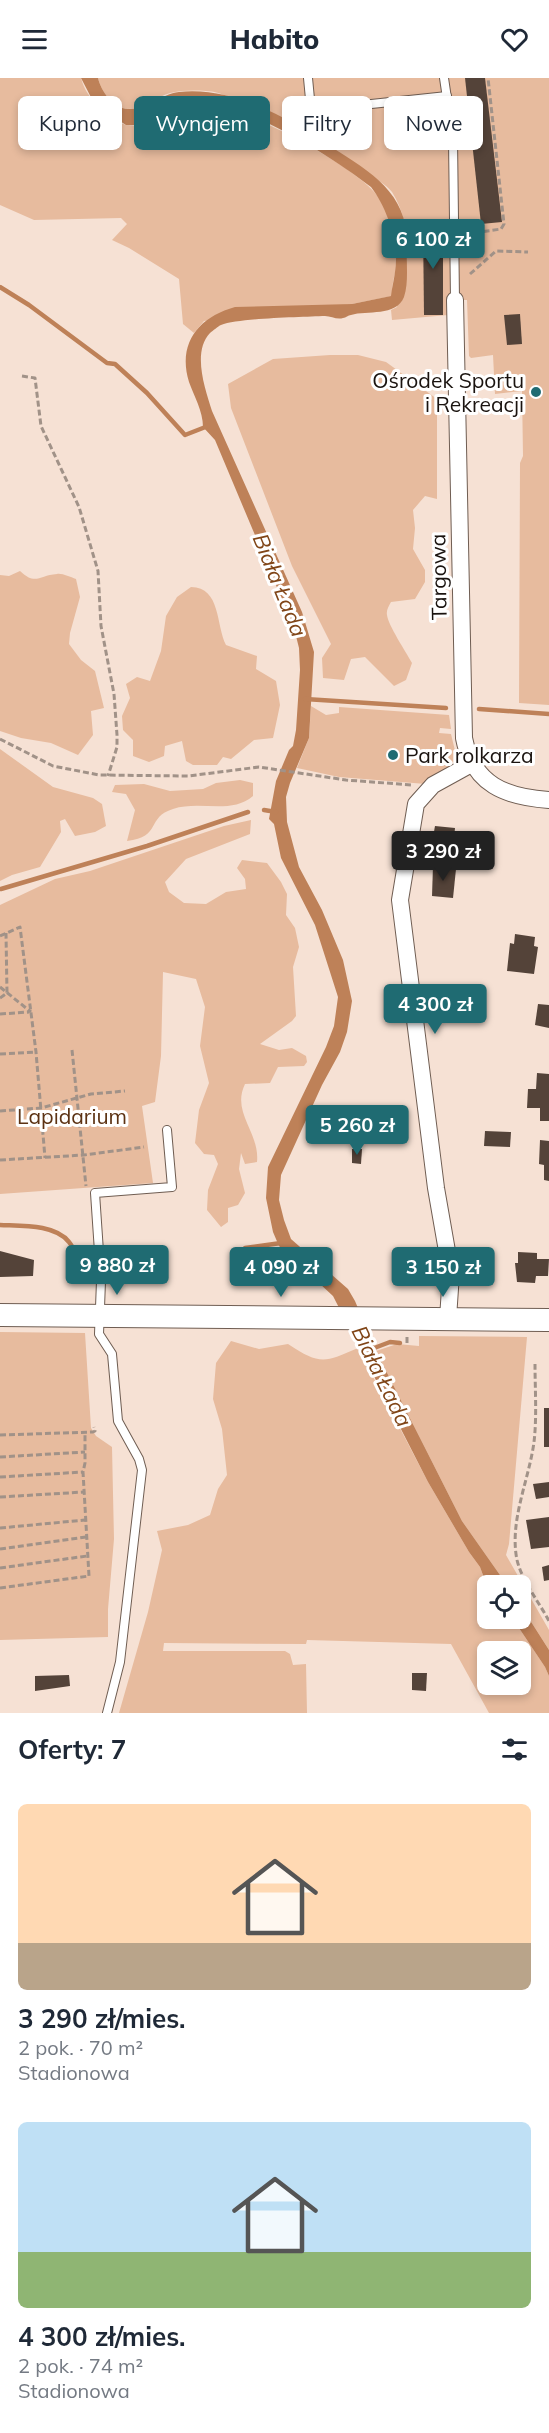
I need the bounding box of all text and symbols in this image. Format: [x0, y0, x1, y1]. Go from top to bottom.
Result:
text: Habito [230, 22, 319, 56]
icon: menu [18, 23, 51, 56]
icon: heart [498, 23, 531, 56]
chip: Kupno [18, 96, 122, 150]
chip: Wynajem [134, 96, 270, 150]
chip: Filtry [282, 96, 372, 150]
chip: Nowe [384, 96, 483, 150]
pin: 6 100 zł [371, 219, 495, 270]
text: 6 100 zł [396, 226, 470, 251]
place label: Ośrodek Sportu i Rekreacji [372, 367, 524, 417]
marker: Ośrodek Sportu i Rekreacji [529, 385, 543, 399]
water label: Biała Łada [247, 529, 313, 641]
street label: Targowa [424, 534, 452, 620]
place label: Park rolkarza [405, 742, 534, 768]
marker: Park rolkarza [386, 748, 400, 762]
pin: 3 290 zł [381, 831, 505, 882]
text: 3 290 zł [406, 838, 480, 863]
pin: 4 300 zł [373, 984, 497, 1035]
text: 4 300 zł [398, 991, 472, 1016]
park label: Lapidarium [17, 1103, 127, 1129]
pin: 5 260 zł [295, 1105, 419, 1156]
text: 5 260 zł [320, 1112, 394, 1137]
pin: 9 880 zł [55, 1245, 179, 1296]
pin: 4 090 zł [219, 1247, 343, 1298]
pin: 3 150 zł [381, 1247, 505, 1298]
text: 9 880 zł [80, 1252, 154, 1277]
text: 4 090 zł [244, 1254, 318, 1279]
text: 3 150 zł [406, 1254, 480, 1279]
water label: Biała Łada [345, 1321, 419, 1431]
map controls [477, 1575, 531, 1695]
button: locate [477, 1575, 531, 1629]
button: layers [477, 1641, 531, 1695]
text: Oferty: 7 [18, 1733, 126, 1766]
icon: filters [498, 1733, 531, 1766]
icon: home [221, 1843, 329, 1951]
text: 3 290 zł/mies. [18, 2002, 186, 2035]
text: 2 pok. · 70 m² [18, 2035, 143, 2060]
text: Stadionowa [18, 2060, 130, 2085]
icon: home [221, 2161, 329, 2269]
text: 4 300 zł/mies. [18, 2320, 186, 2353]
text: 2 pok. · 74 m² [18, 2353, 143, 2378]
text: Stadionowa [18, 2378, 130, 2403]

